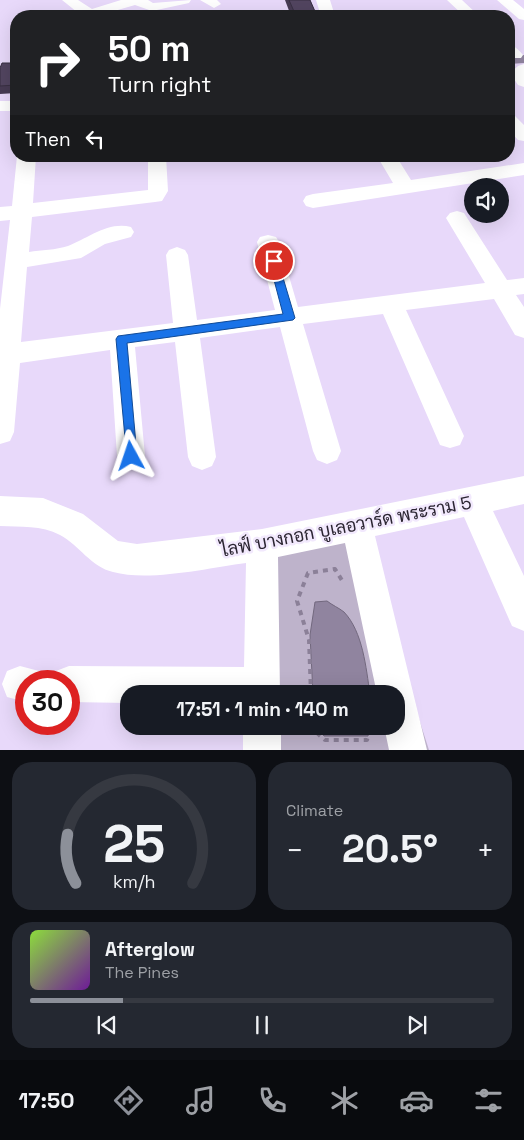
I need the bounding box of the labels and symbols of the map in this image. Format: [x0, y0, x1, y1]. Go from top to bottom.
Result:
pin [253, 240, 295, 282]
position arrow [104, 429, 156, 481]
street label: ไลฟ์ บางกอก บูเลอวาร์ด พระราม 5 [217, 489, 474, 564]
speed limit sign: 30 [15, 670, 80, 735]

